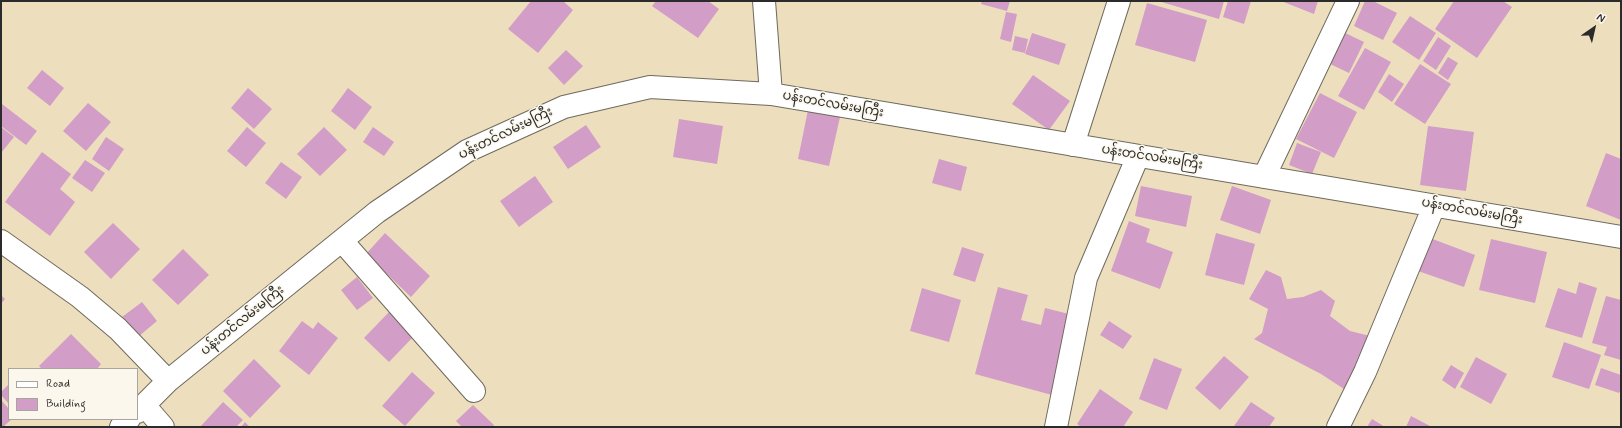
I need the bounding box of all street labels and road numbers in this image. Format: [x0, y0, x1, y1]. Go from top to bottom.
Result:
street label: ပန်းတင်လမ်းမကြီး [781, 88, 885, 122]
street label: ပန်းတင်လမ်းမကြီး [456, 105, 556, 163]
street label: ပန်းတင်လမ်းမကြီး [1100, 142, 1204, 174]
street label: ပန်းတင်လမ်းမကြီး [1420, 195, 1524, 229]
street label: ပန်းတင်လမ်းမကြီး [198, 283, 288, 359]

